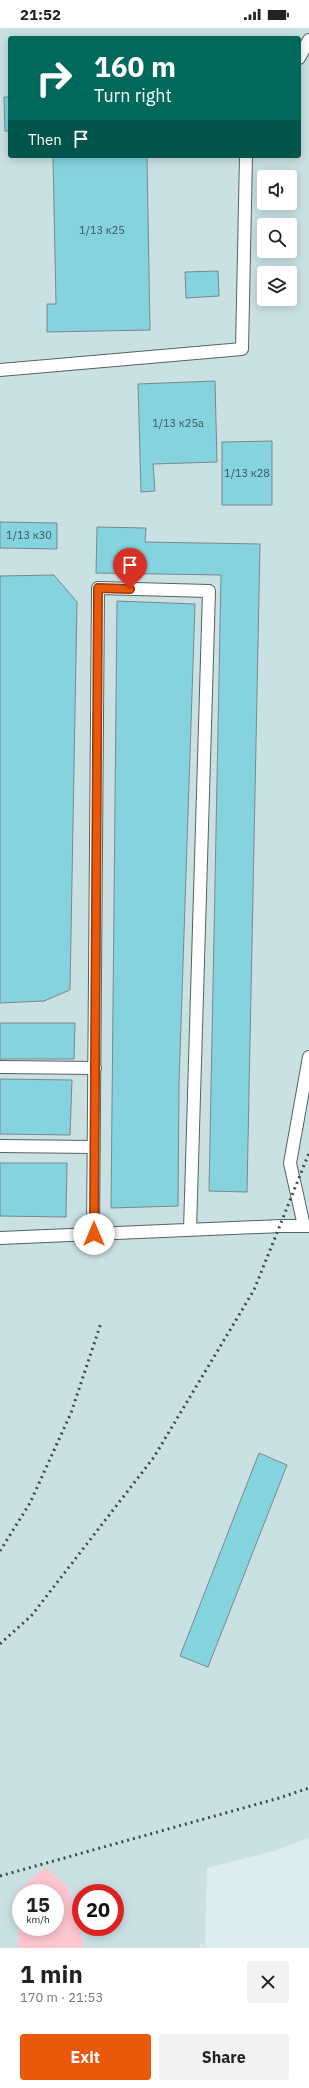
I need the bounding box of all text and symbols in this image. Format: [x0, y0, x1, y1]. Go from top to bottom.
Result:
text: 21:52 [20, 5, 61, 24]
text: 160 m [94, 48, 176, 85]
icon: right [28, 52, 80, 104]
text: Turn right [94, 84, 172, 107]
icon: arrive [70, 128, 92, 150]
text: Then [28, 130, 62, 149]
map controls [257, 170, 297, 306]
button: sound [257, 170, 297, 210]
button: search [257, 218, 297, 258]
house number: 1/13 к25 [79, 223, 125, 237]
button: layers [257, 266, 297, 306]
house number: 1/13 к25а [152, 416, 204, 430]
house number: 1/13 к28 [224, 466, 270, 480]
house number: 1/13 к30 [6, 528, 52, 542]
pin [113, 548, 147, 589]
icon: arrive [119, 554, 141, 576]
position arrow [73, 1213, 115, 1255]
speed limit sign: 20 [72, 1884, 124, 1936]
text: 15 [26, 1891, 50, 1918]
text: km/h [26, 1913, 50, 1926]
text: 1 min [20, 1958, 83, 1990]
button: close [247, 1961, 289, 2003]
text: 170 m · 21:53 [20, 1989, 103, 2006]
button: Exit [20, 2034, 151, 2080]
button: Share [159, 2034, 289, 2080]

